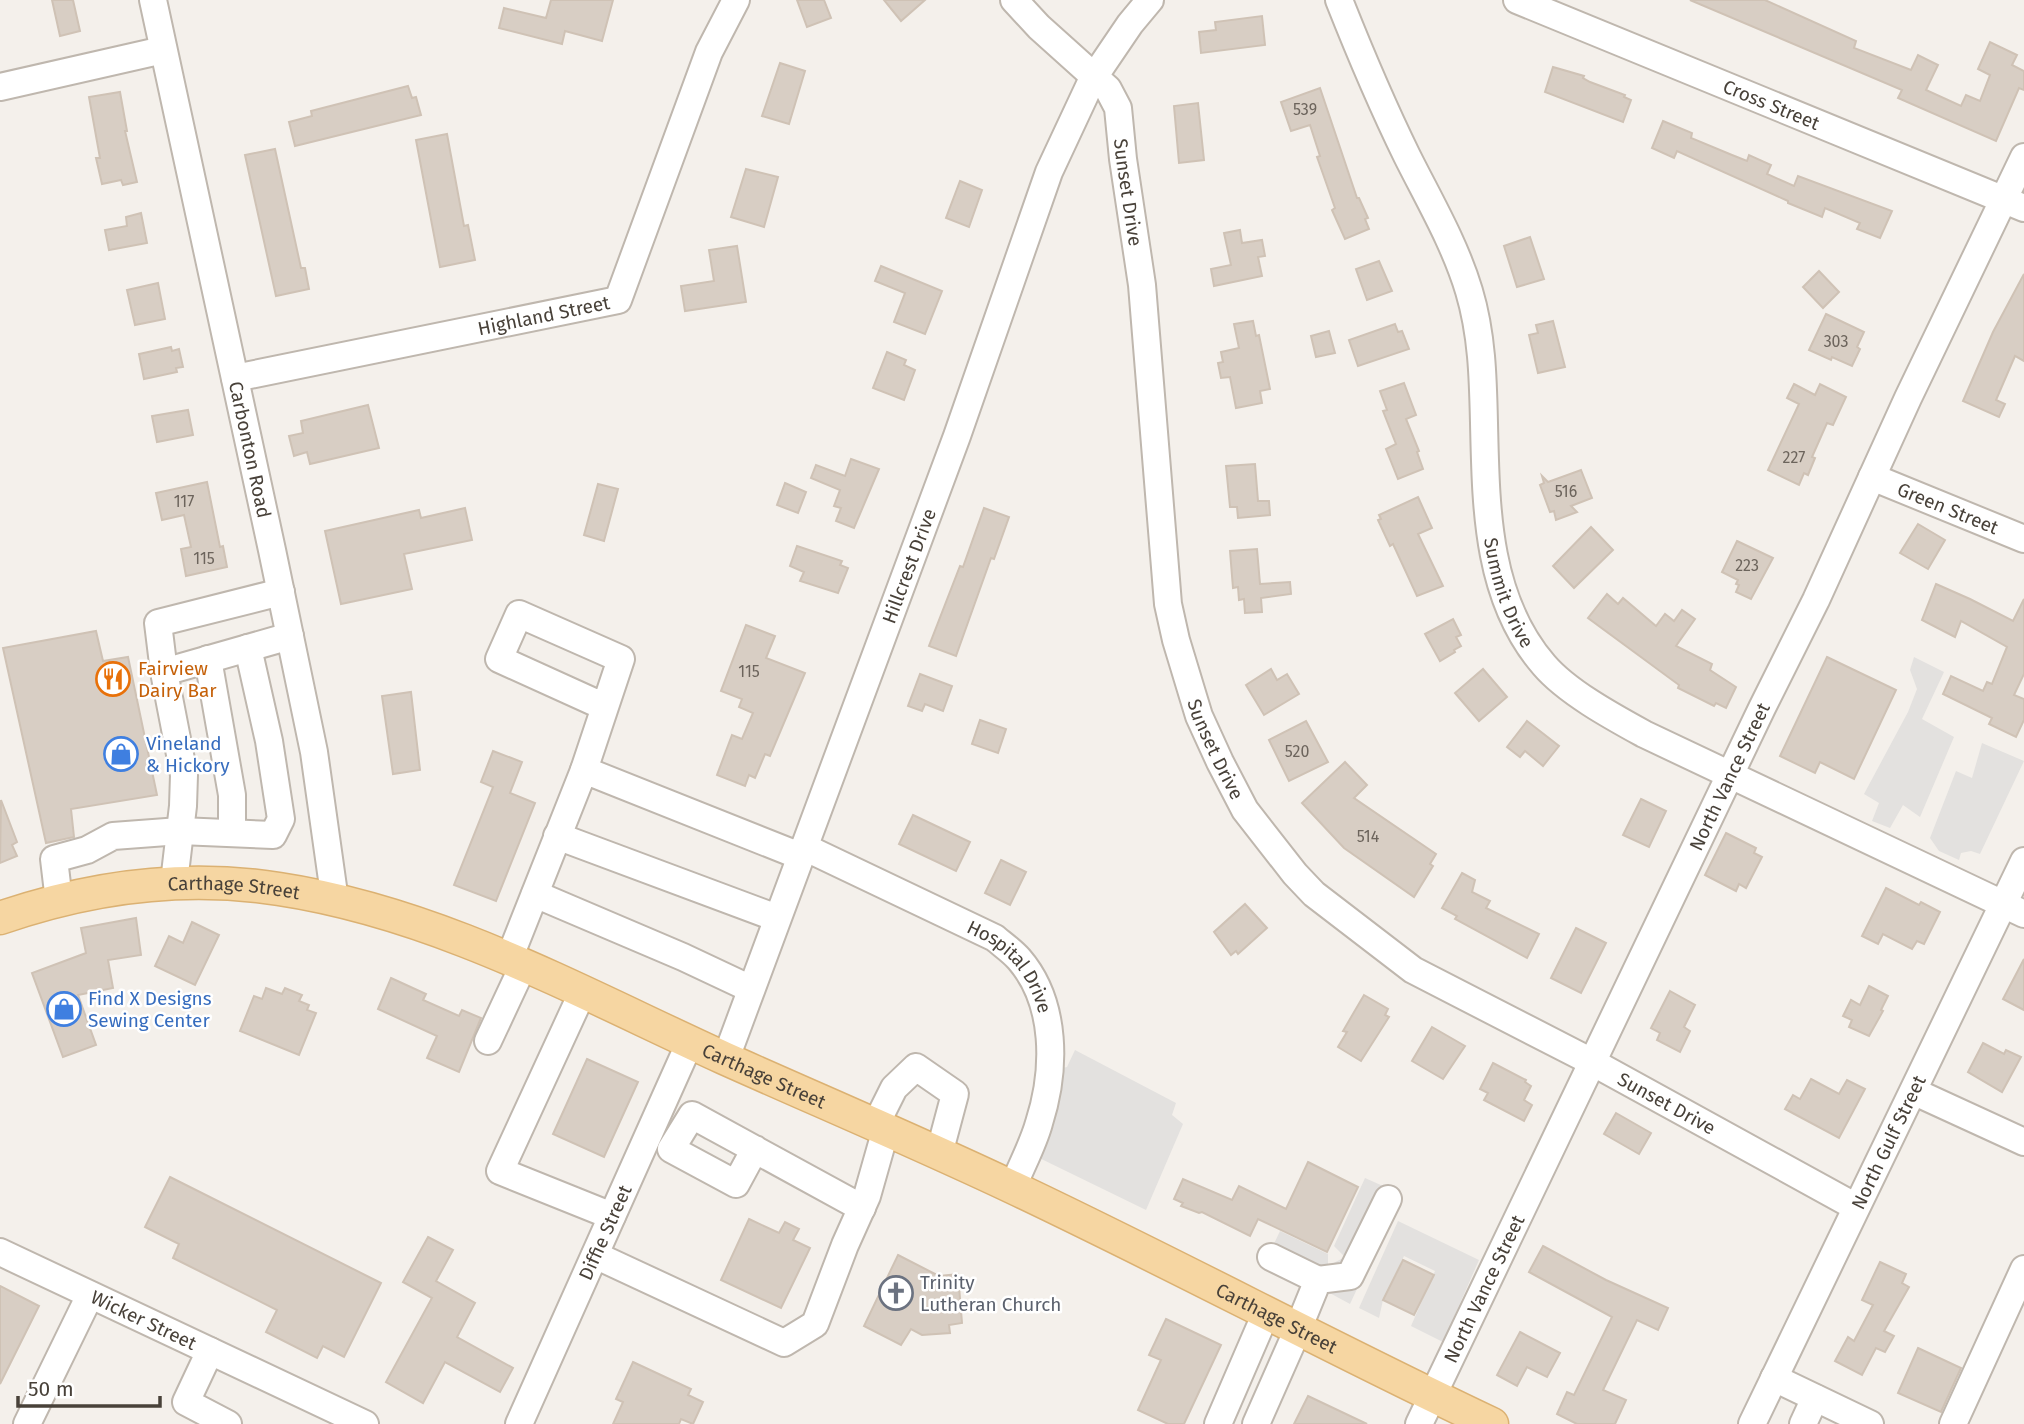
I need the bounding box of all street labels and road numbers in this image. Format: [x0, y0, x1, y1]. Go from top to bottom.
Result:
street label: Cross Street [1719, 75, 1823, 135]
street label: Sunset Drive [1109, 138, 1147, 248]
street label: Highland Street [476, 291, 612, 340]
street label: Carbonton Road [224, 379, 276, 520]
street label: Green Street [1894, 478, 2002, 539]
street label: Hillcrest Drive [877, 505, 941, 627]
street label: Summit Drive [1479, 536, 1539, 652]
street label: Sunset Drive [1183, 696, 1248, 804]
street label: North Vance Street [1684, 699, 1775, 854]
street label: Carthage Street [167, 872, 302, 904]
street label: Hospital Drive [963, 915, 1056, 1016]
street label: Carthage Street [699, 1039, 829, 1114]
street label: Sunset Drive [1614, 1067, 1720, 1140]
street label: North Gulf Street [1846, 1071, 1931, 1213]
street label: Diffie Street [574, 1181, 637, 1284]
street label: North Vance Street [1439, 1211, 1530, 1367]
street label: Carthage Street [1212, 1278, 1341, 1359]
street label: Wicker Street [87, 1286, 200, 1355]

